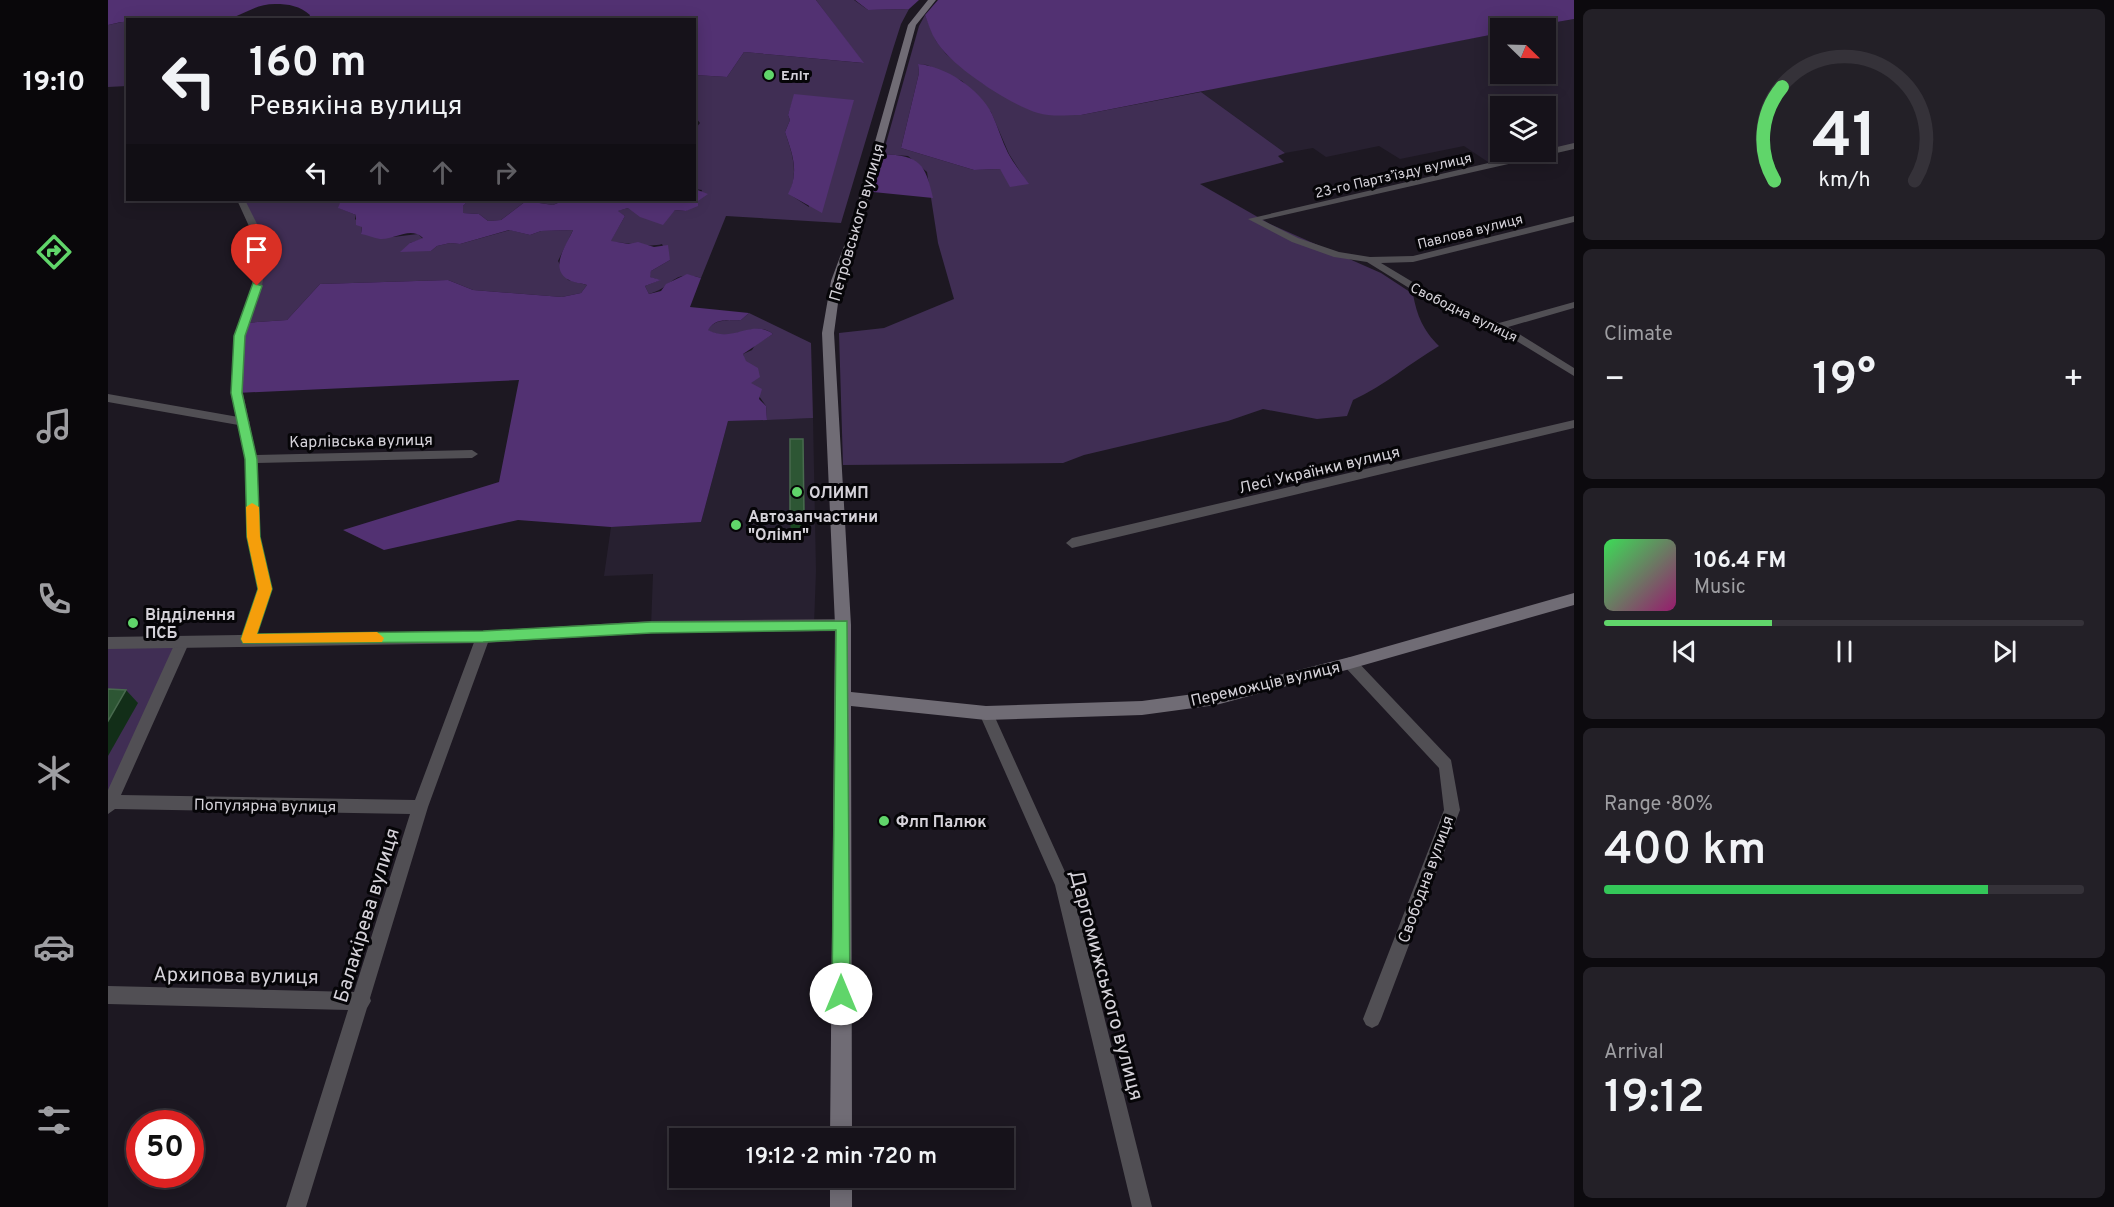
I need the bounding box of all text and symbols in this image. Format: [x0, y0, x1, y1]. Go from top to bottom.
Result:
north arrow [1490, 18, 1556, 84]
map controls [1490, 18, 1556, 162]
text: 160 m [249, 38, 367, 91]
icon: left [150, 42, 228, 120]
text: 19:10 [23, 66, 85, 100]
marker: Еліт [762, 68, 776, 82]
place label: Еліт [781, 68, 810, 85]
text: Ревякіна вулиця [249, 90, 463, 124]
button: layers [1490, 96, 1556, 162]
text: 41 [1811, 100, 1877, 179]
street label: Петровського вулиця [826, 141, 890, 304]
street label: 23-го Партз’їзду вулиця [1313, 150, 1473, 203]
icon: left [300, 156, 333, 189]
icon: ahead [363, 156, 396, 189]
icon: ahead [426, 156, 459, 189]
icon: right [489, 156, 522, 189]
text: km/h [1818, 168, 1870, 195]
street label: Павлова вулиця [1416, 211, 1525, 254]
pin [231, 224, 282, 286]
icon: directions [33, 231, 75, 273]
icon: arrive [240, 233, 273, 266]
street label: Свободна вулиця [1407, 280, 1520, 347]
text: Climate [1604, 322, 1673, 348]
text: 19° [1812, 353, 1876, 410]
text: − [1604, 360, 1625, 402]
text: + [2063, 360, 2084, 402]
icon: music [33, 405, 75, 447]
street label: Карлівська вулиця [289, 431, 433, 453]
street label: Лесі Українки вулиця [1237, 443, 1402, 499]
place label: ОЛИМП [809, 484, 869, 504]
marker: ОЛИМП [790, 485, 804, 499]
place label: Автозапчастини "Олімп" [748, 508, 878, 546]
marker: Автозапчастини "Олімп" [729, 518, 743, 532]
text: 106.4 FM [1694, 548, 1786, 575]
text: Music [1694, 575, 1746, 601]
icon: phone [33, 578, 75, 620]
place label: Відділення ПСБ [145, 606, 236, 644]
marker: Відділення ПСБ [126, 616, 140, 630]
icon: previous [1668, 635, 1701, 668]
icon: pause [1828, 635, 1861, 668]
icon: next [1988, 635, 2021, 668]
street label: Переможців вулиця [1189, 658, 1342, 712]
icon: climate [33, 752, 75, 794]
text: Range · 80% [1604, 792, 1713, 818]
street label: Популярна вулиця [194, 796, 336, 818]
place label: Флп Палюк [896, 813, 987, 833]
street label: Свободна вулиця [1395, 813, 1459, 946]
marker: Флп Палюк [877, 814, 891, 828]
text: 400 km [1604, 823, 1766, 880]
street label: Балакірева вулиця [329, 825, 407, 1006]
street label: Даргомижського вулиця [1062, 867, 1148, 1104]
icon: car [33, 926, 75, 968]
position arrow [809, 962, 873, 1026]
street label: Архипова вулиця [153, 963, 319, 991]
text: Arrival [1604, 1040, 1664, 1066]
text: 19:12 [1604, 1071, 1705, 1128]
icon: filters [33, 1099, 75, 1141]
speed limit sign: 50 [126, 1110, 204, 1188]
text: 19:12 · 2 min · 720 m [746, 1144, 937, 1171]

